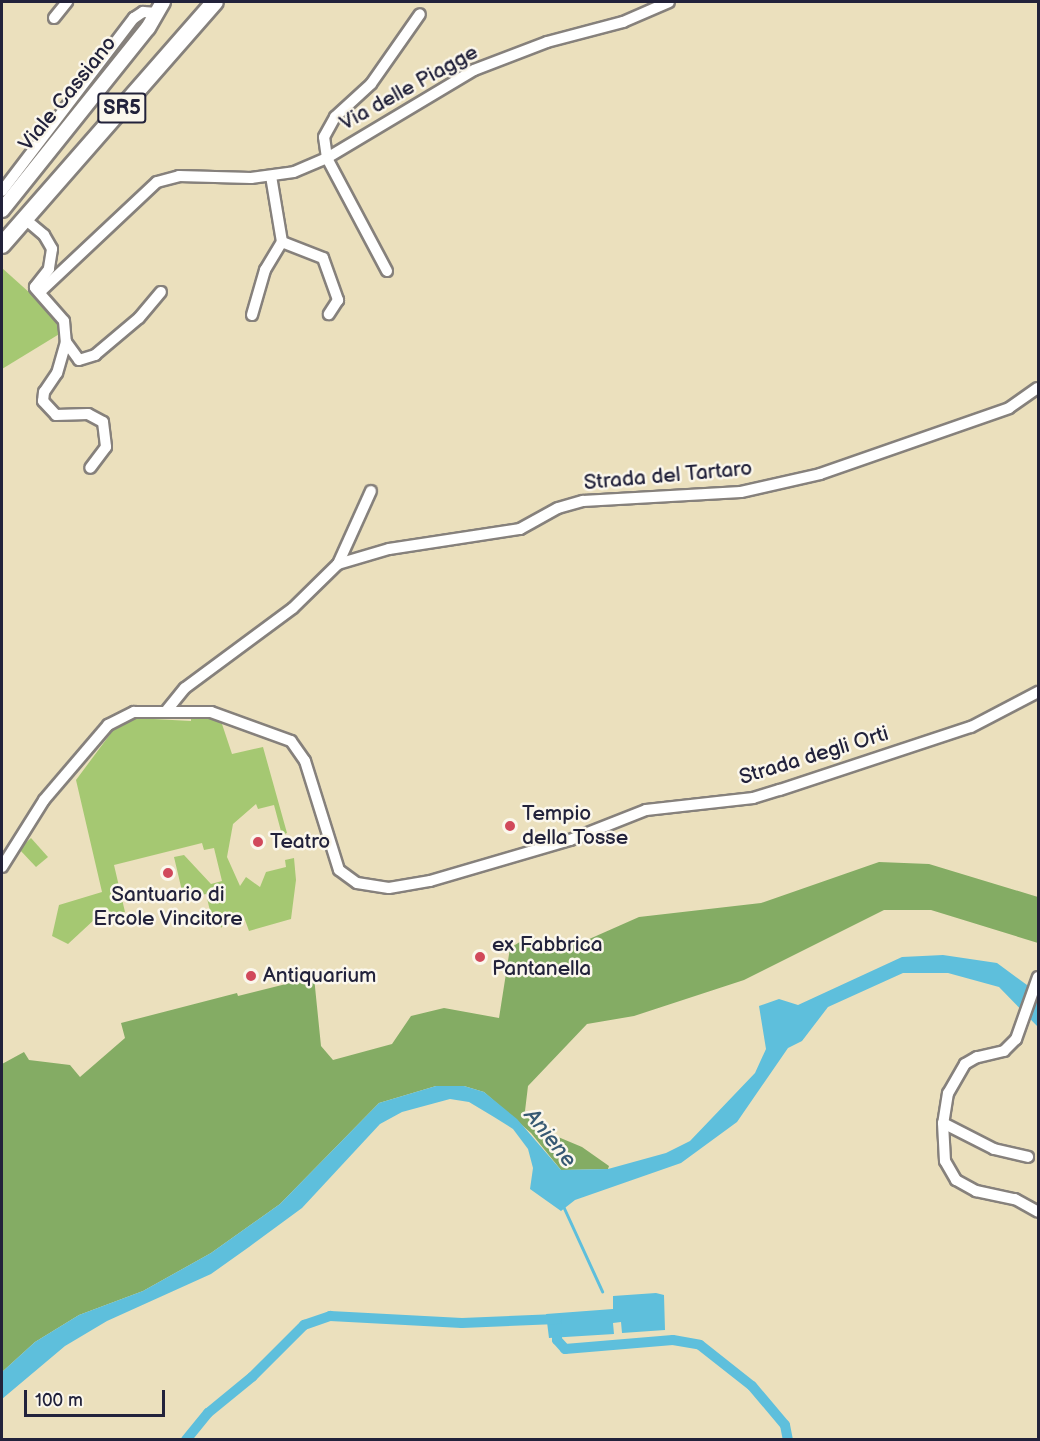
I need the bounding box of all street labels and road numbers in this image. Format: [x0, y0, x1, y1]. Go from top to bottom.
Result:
street label: Viale Cassiano [14, 31, 122, 157]
street label: Via delle Piagge [336, 40, 482, 136]
road number: SR5 [96, 91, 148, 125]
street label: Strada del Tartaro [582, 456, 754, 496]
street label: Strada degli Orti [736, 721, 892, 791]

